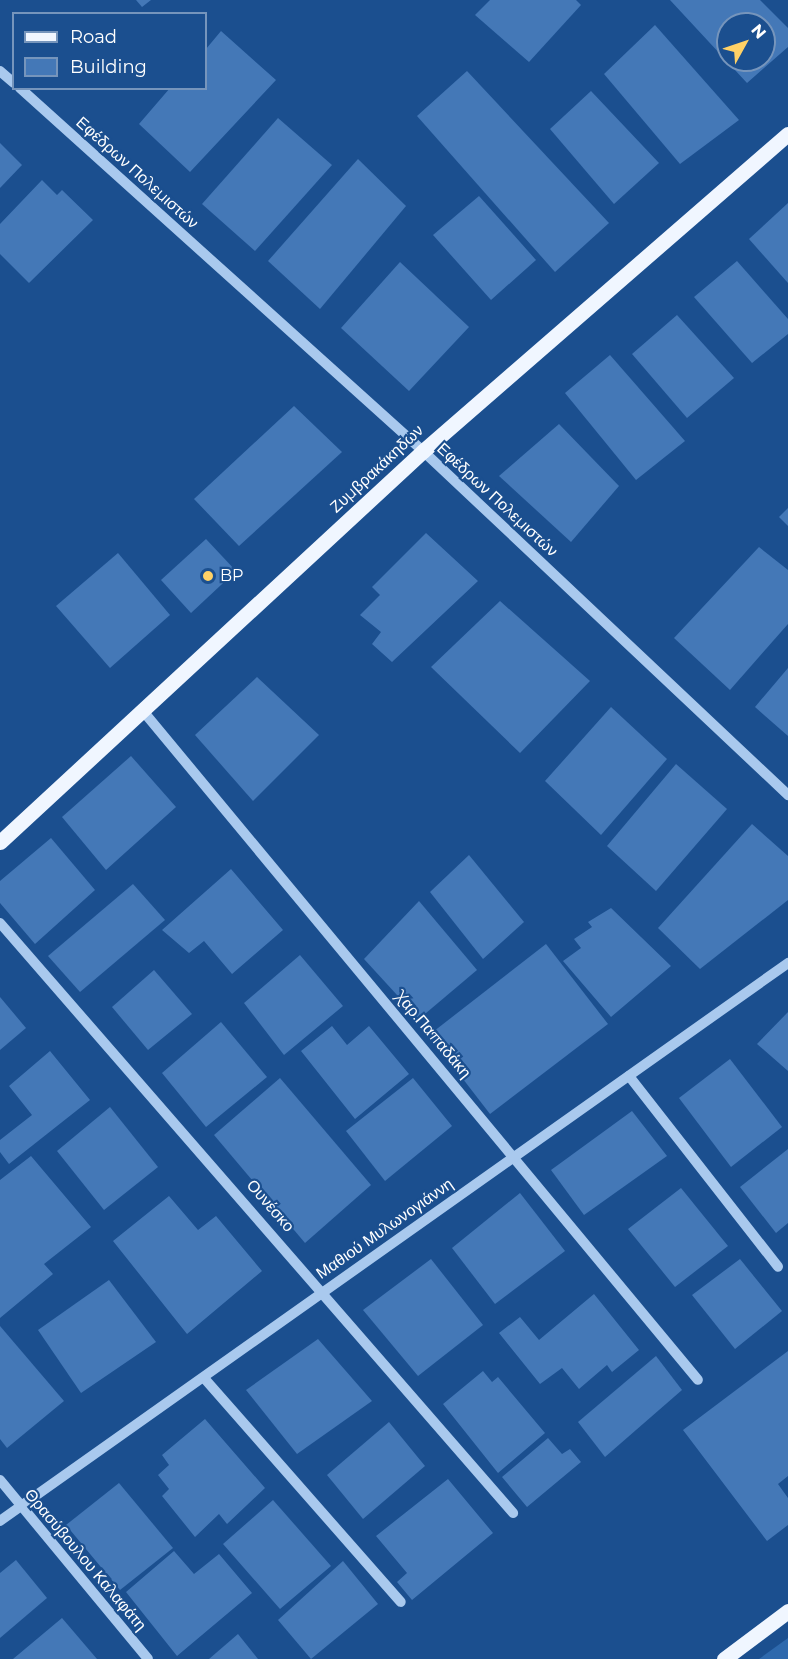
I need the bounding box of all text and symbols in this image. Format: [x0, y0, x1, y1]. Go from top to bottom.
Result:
legend [12, 12, 207, 90]
north arrow [716, 12, 776, 72]
text: N [747, 20, 770, 42]
text: Road [70, 26, 117, 48]
text: Building [70, 56, 147, 78]
street label: Εφέδρων Πολεμιστών [72, 113, 202, 233]
street label: Ζυμβρακάκηδων [326, 421, 428, 517]
street label: Εφέδρων Πολεμιστών [433, 439, 561, 561]
place label: BP [220, 566, 244, 586]
marker: BP [201, 569, 215, 583]
street label: Χαρ.Παπαδάκη [391, 988, 475, 1082]
street label: Μαθιού Μυλωνογιάννη [313, 1174, 457, 1284]
street label: Ουνέσκο [242, 1176, 298, 1236]
street label: Θρασύβουλου Καλαφάτη [20, 1485, 150, 1635]

